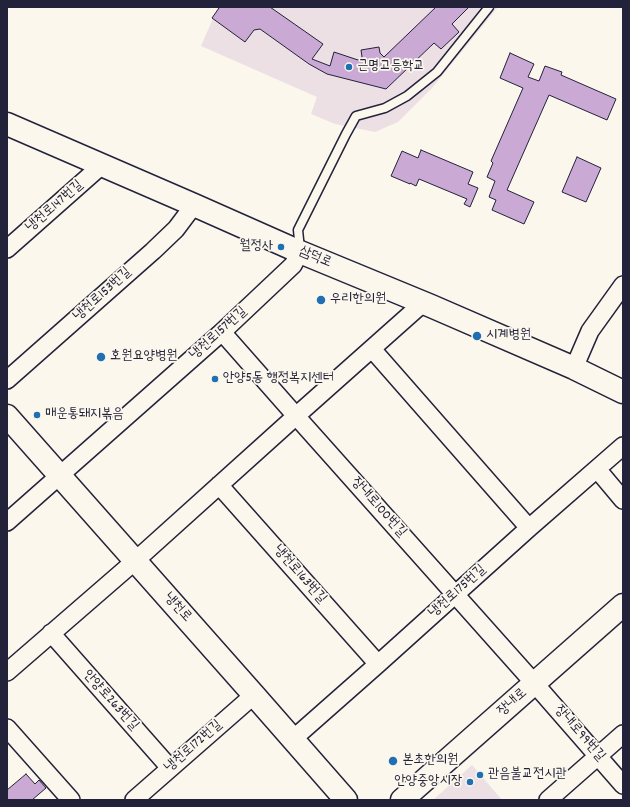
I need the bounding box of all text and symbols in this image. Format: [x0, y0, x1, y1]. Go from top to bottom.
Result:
place label: 근명고등학교 [357, 59, 425, 75]
marker: 근명고등학교 [344, 62, 354, 72]
street label: 냉천로147번길 [23, 178, 87, 236]
place label: 월정사 [239, 239, 273, 255]
marker: 월정사 [276, 242, 286, 252]
street label: 삼덕로 [296, 244, 334, 272]
street label: 냉천로153번길 [71, 265, 135, 325]
place label: 우리한의원 [330, 292, 386, 308]
marker: 우리한의원 [315, 294, 327, 306]
street label: 냉천로157번길 [187, 304, 251, 364]
place label: 시계병원 [486, 328, 531, 344]
marker: 시계병원 [471, 330, 483, 342]
place label: 호원요양병원 [110, 349, 178, 365]
marker: 호원요양병원 [95, 351, 107, 363]
place label: 안양5동 행정복지센터 [223, 371, 334, 387]
marker: 안양5동 행정복지센터 [210, 374, 220, 384]
place label: 매운통돼지볶음 [45, 407, 124, 423]
marker: 매운통돼지볶음 [32, 410, 42, 420]
street label: 장내로100번길 [347, 475, 409, 541]
street label: 냉천로163번길 [269, 542, 329, 608]
street label: 냉천로175번길 [426, 562, 490, 622]
street label: 냉천로 [159, 590, 195, 626]
street label: 안양로263번길 [78, 667, 142, 735]
street label: 장내로 [495, 686, 531, 720]
street label: 장내로99번길 [550, 702, 608, 766]
street label: 냉천로172번길 [162, 717, 226, 777]
place label: 본초한의원 [402, 753, 458, 769]
marker: 본초한의원 [387, 755, 399, 767]
place label: 관음불교전시관 [488, 767, 567, 783]
marker: 관음불교전시관 [475, 770, 485, 780]
place label: 안양중앙시장 [394, 774, 462, 790]
marker: 안양중앙시장 [465, 777, 475, 787]

